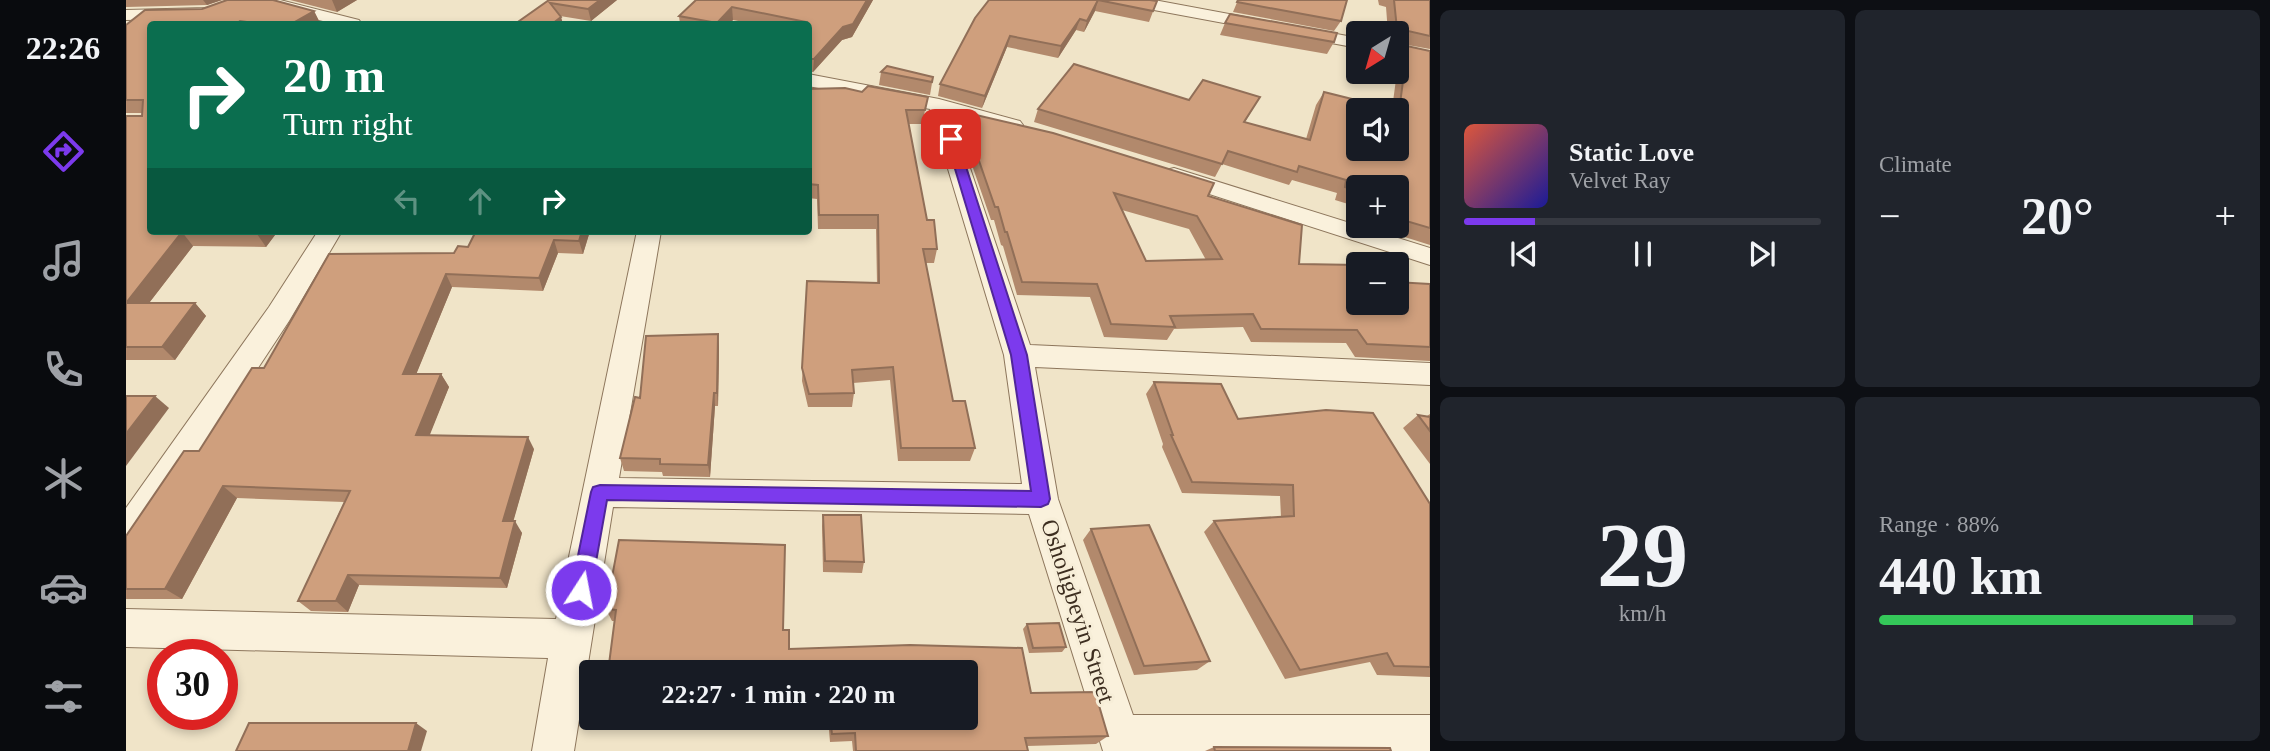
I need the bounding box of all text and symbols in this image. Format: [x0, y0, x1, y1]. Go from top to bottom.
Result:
north arrow [1346, 21, 1409, 84]
map controls [1346, 21, 1409, 315]
text: 22:26 [26, 30, 100, 66]
text: 20 m [283, 48, 385, 103]
icon: right [168, 49, 259, 140]
button: sound [1346, 98, 1409, 161]
text: Turn right [283, 106, 413, 142]
pin [921, 109, 981, 169]
icon: arrive [932, 120, 970, 158]
icon: directions [39, 127, 88, 176]
text: Static Love [1569, 138, 1694, 167]
text: Climate [1879, 152, 1952, 177]
text: Velvet Ray [1569, 168, 1671, 193]
button: + [1346, 175, 1409, 238]
icon: left [388, 182, 426, 220]
icon: ahead [461, 182, 499, 220]
icon: right [534, 182, 572, 220]
text: 20° [2021, 188, 2094, 245]
text: − [1879, 195, 1900, 237]
text: + [2215, 195, 2236, 237]
icon: previous [1505, 235, 1543, 273]
icon: pause [1624, 235, 1662, 273]
icon: next [1743, 235, 1781, 273]
icon: music [39, 236, 88, 285]
button: − [1346, 252, 1409, 315]
icon: phone [39, 345, 88, 394]
icon: climate [39, 454, 88, 503]
text: 29 [1597, 505, 1688, 606]
text: Range · 88% [1879, 512, 1999, 537]
street label: Osholigbeyin Street [1036, 516, 1120, 706]
text: 440 km [1879, 548, 2042, 605]
position arrow [544, 553, 618, 627]
icon: car [39, 563, 88, 612]
text: km/h [1619, 601, 1666, 626]
speed limit sign: 30 [147, 639, 238, 730]
icon: filters [39, 672, 88, 721]
text: 22:27 · 1 min · 220 m [662, 680, 896, 709]

